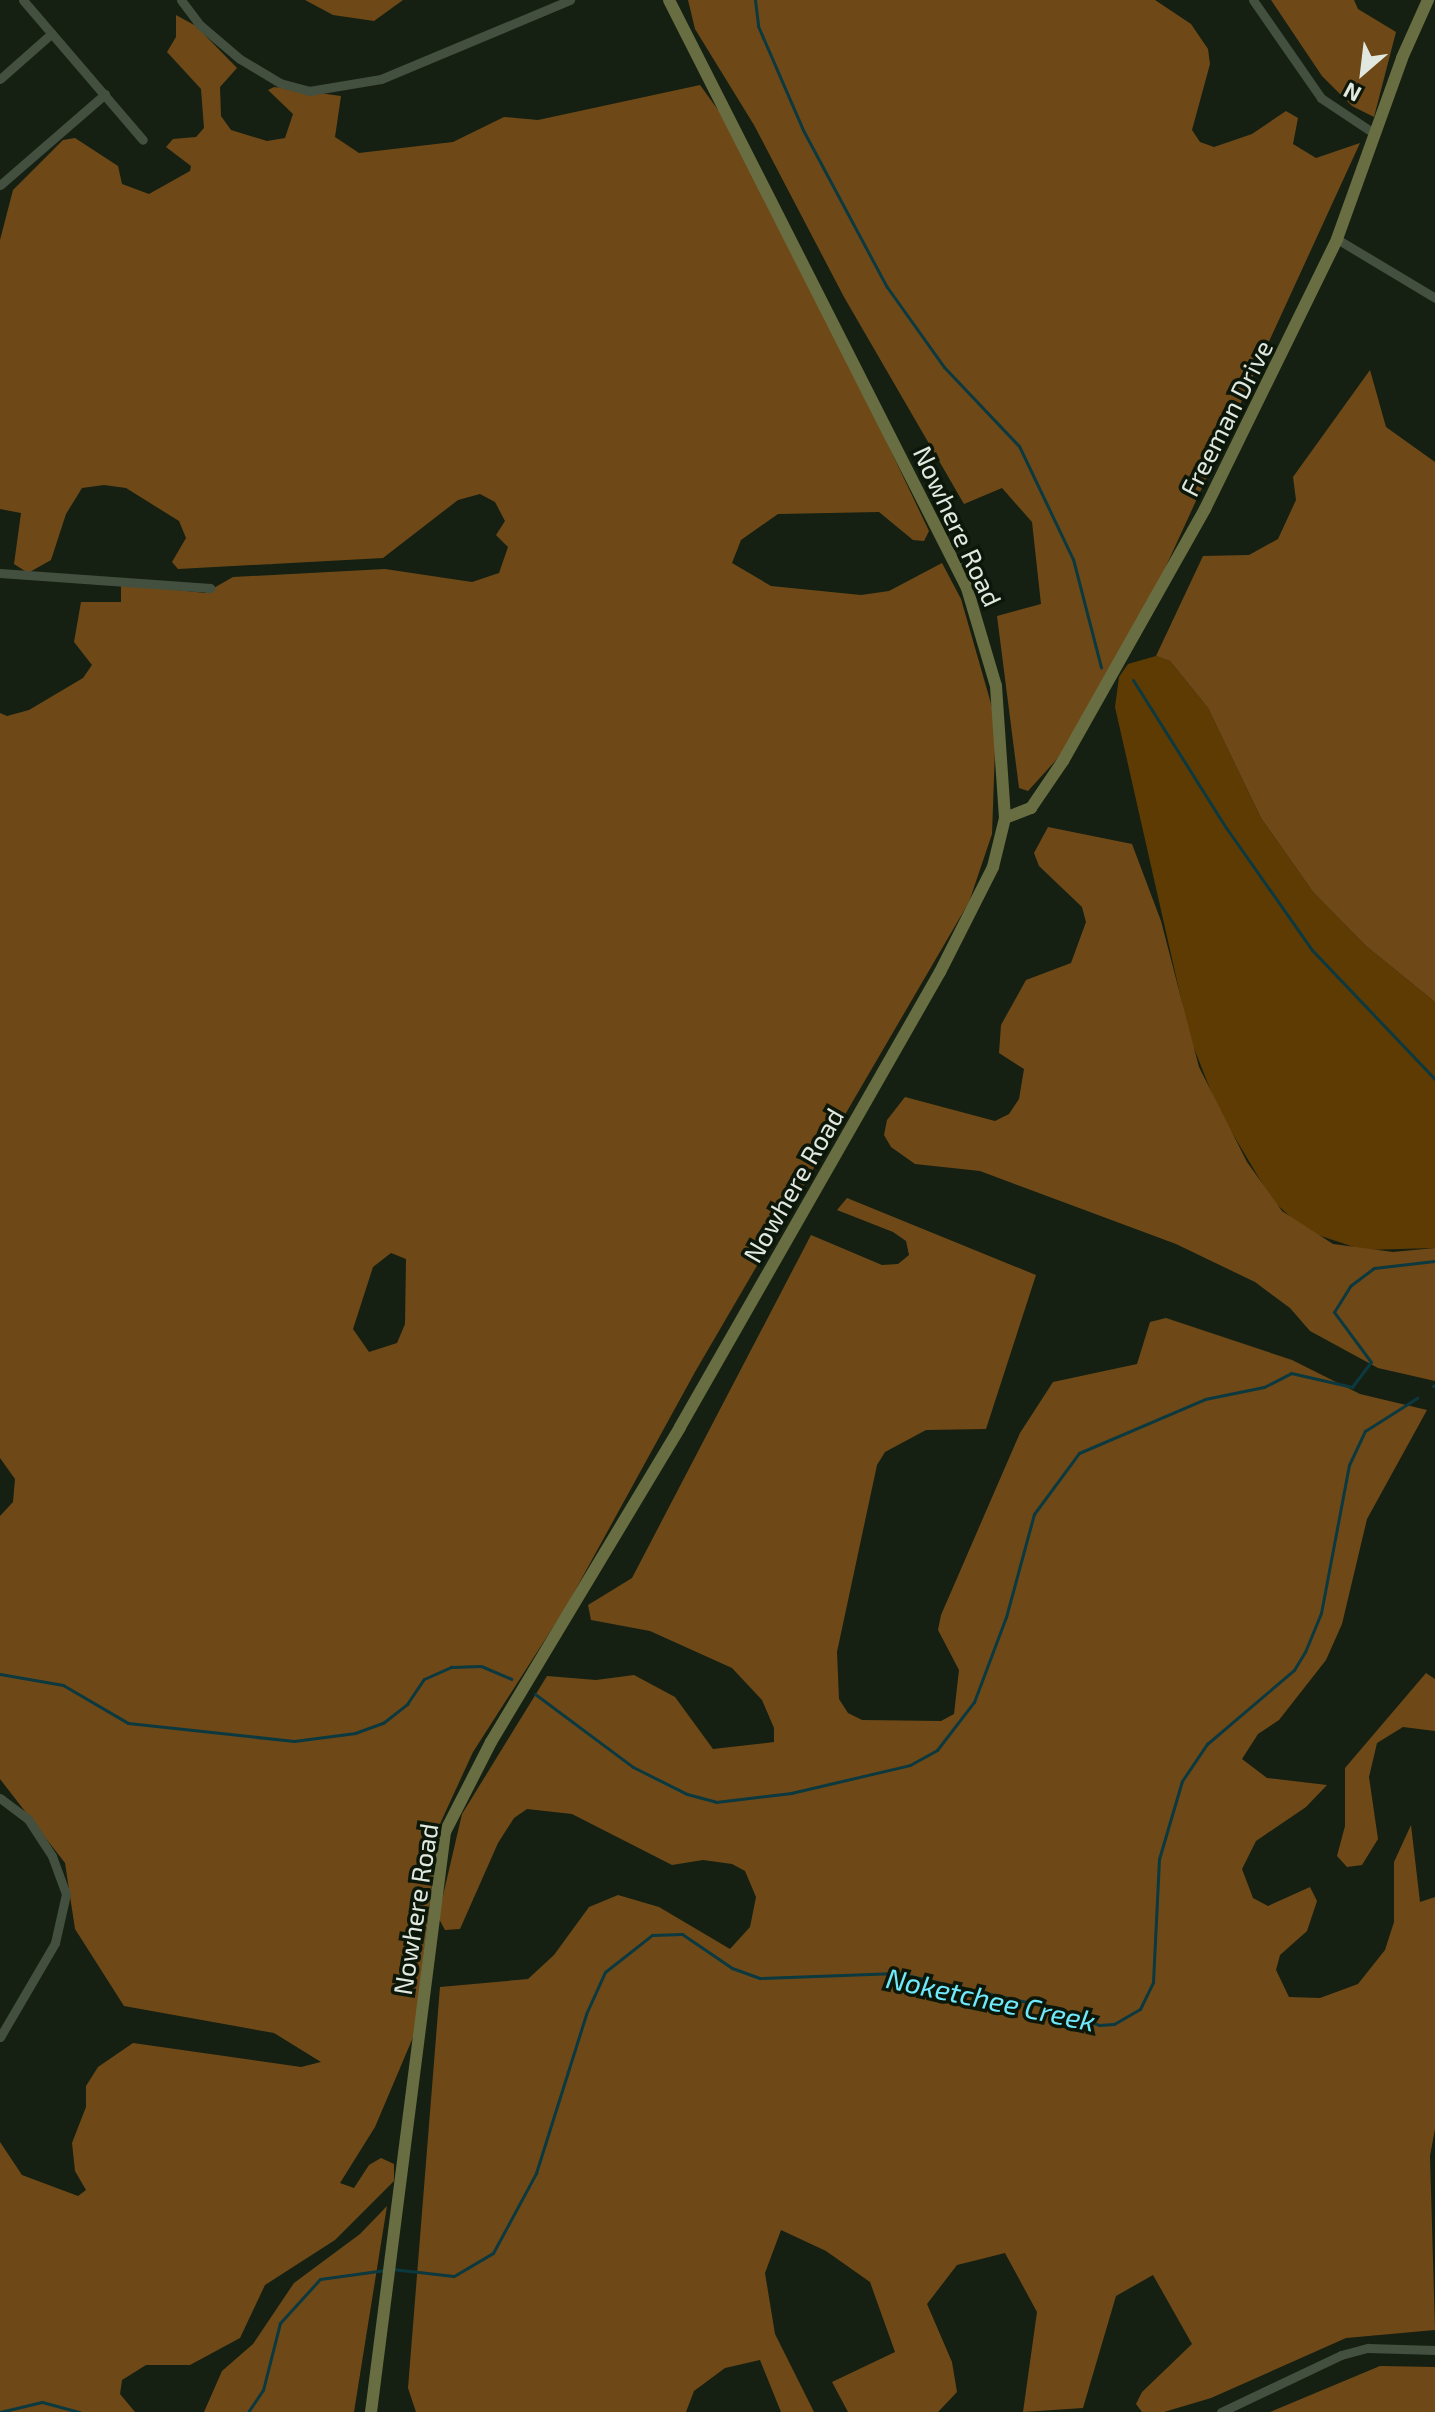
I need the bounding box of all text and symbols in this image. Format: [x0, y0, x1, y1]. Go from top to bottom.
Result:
north arrow [1323, 32, 1403, 112]
text: N [1339, 78, 1365, 108]
street label: Freeman Drive [1173, 335, 1279, 501]
street label: Nowhere Road [907, 441, 1009, 611]
street label: Nowhere Road [736, 1102, 850, 1268]
street label: Nowhere Road [386, 1821, 444, 1997]
water label: Noketchee Creek [883, 1960, 1099, 2038]

